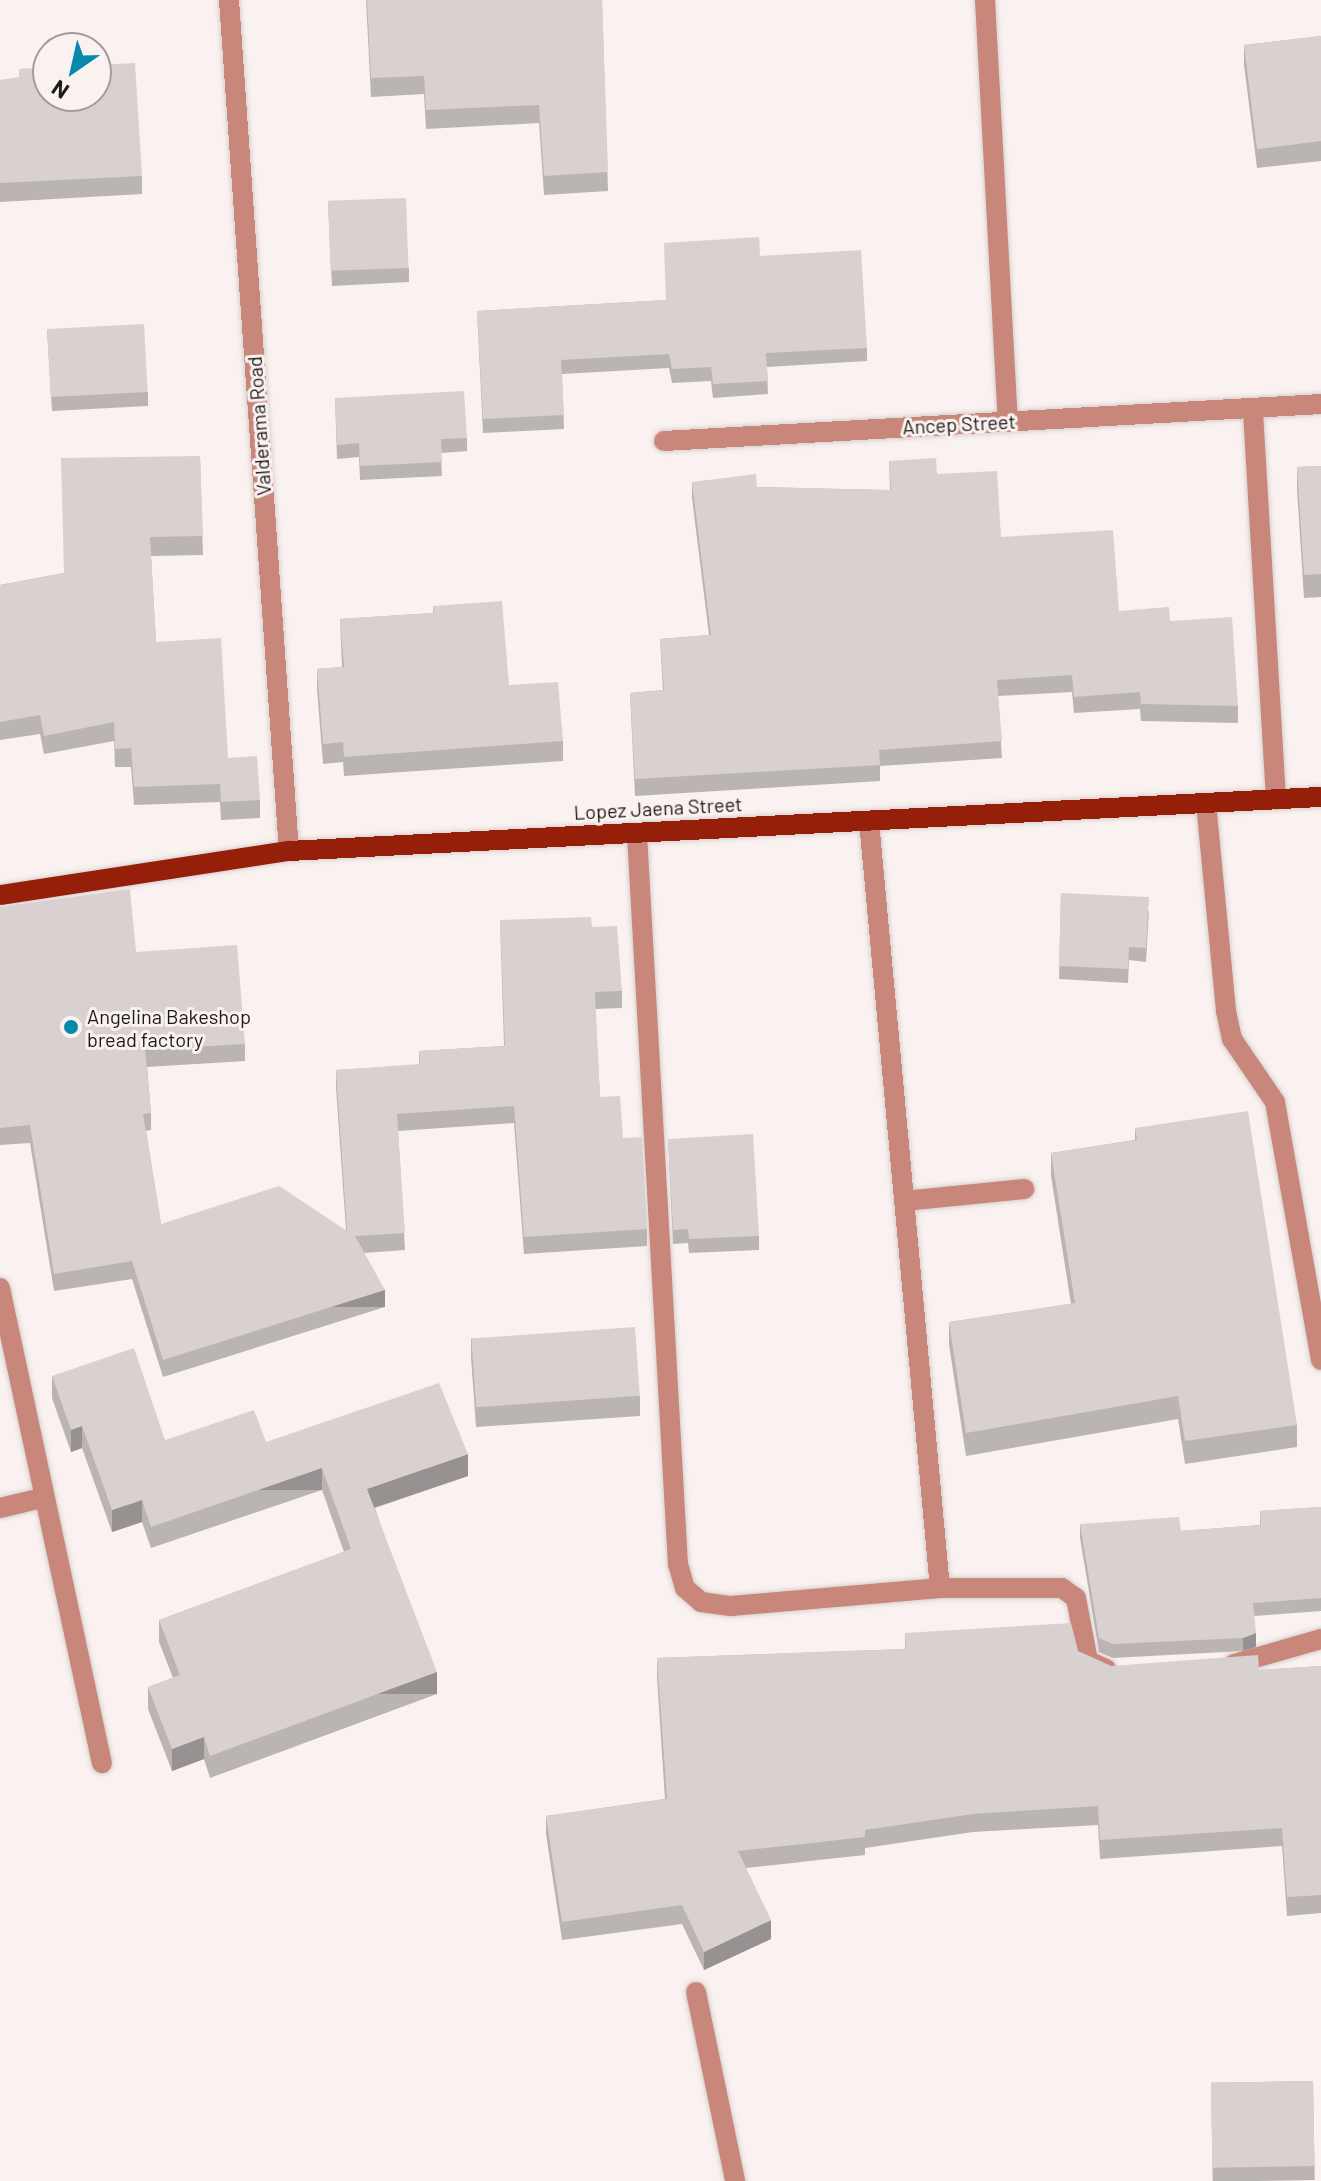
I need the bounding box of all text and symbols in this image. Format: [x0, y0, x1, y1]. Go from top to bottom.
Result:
north arrow [32, 32, 112, 112]
text: N [46, 75, 73, 105]
street label: Valderama Road [242, 356, 276, 496]
street label: Ancep Street [902, 409, 1016, 439]
street label: Lopez Jaena Street [573, 792, 743, 824]
place label: Angelina Bakeshop bread factory [87, 1004, 251, 1051]
marker: Angelina Bakeshop bread factory [62, 1018, 80, 1036]

